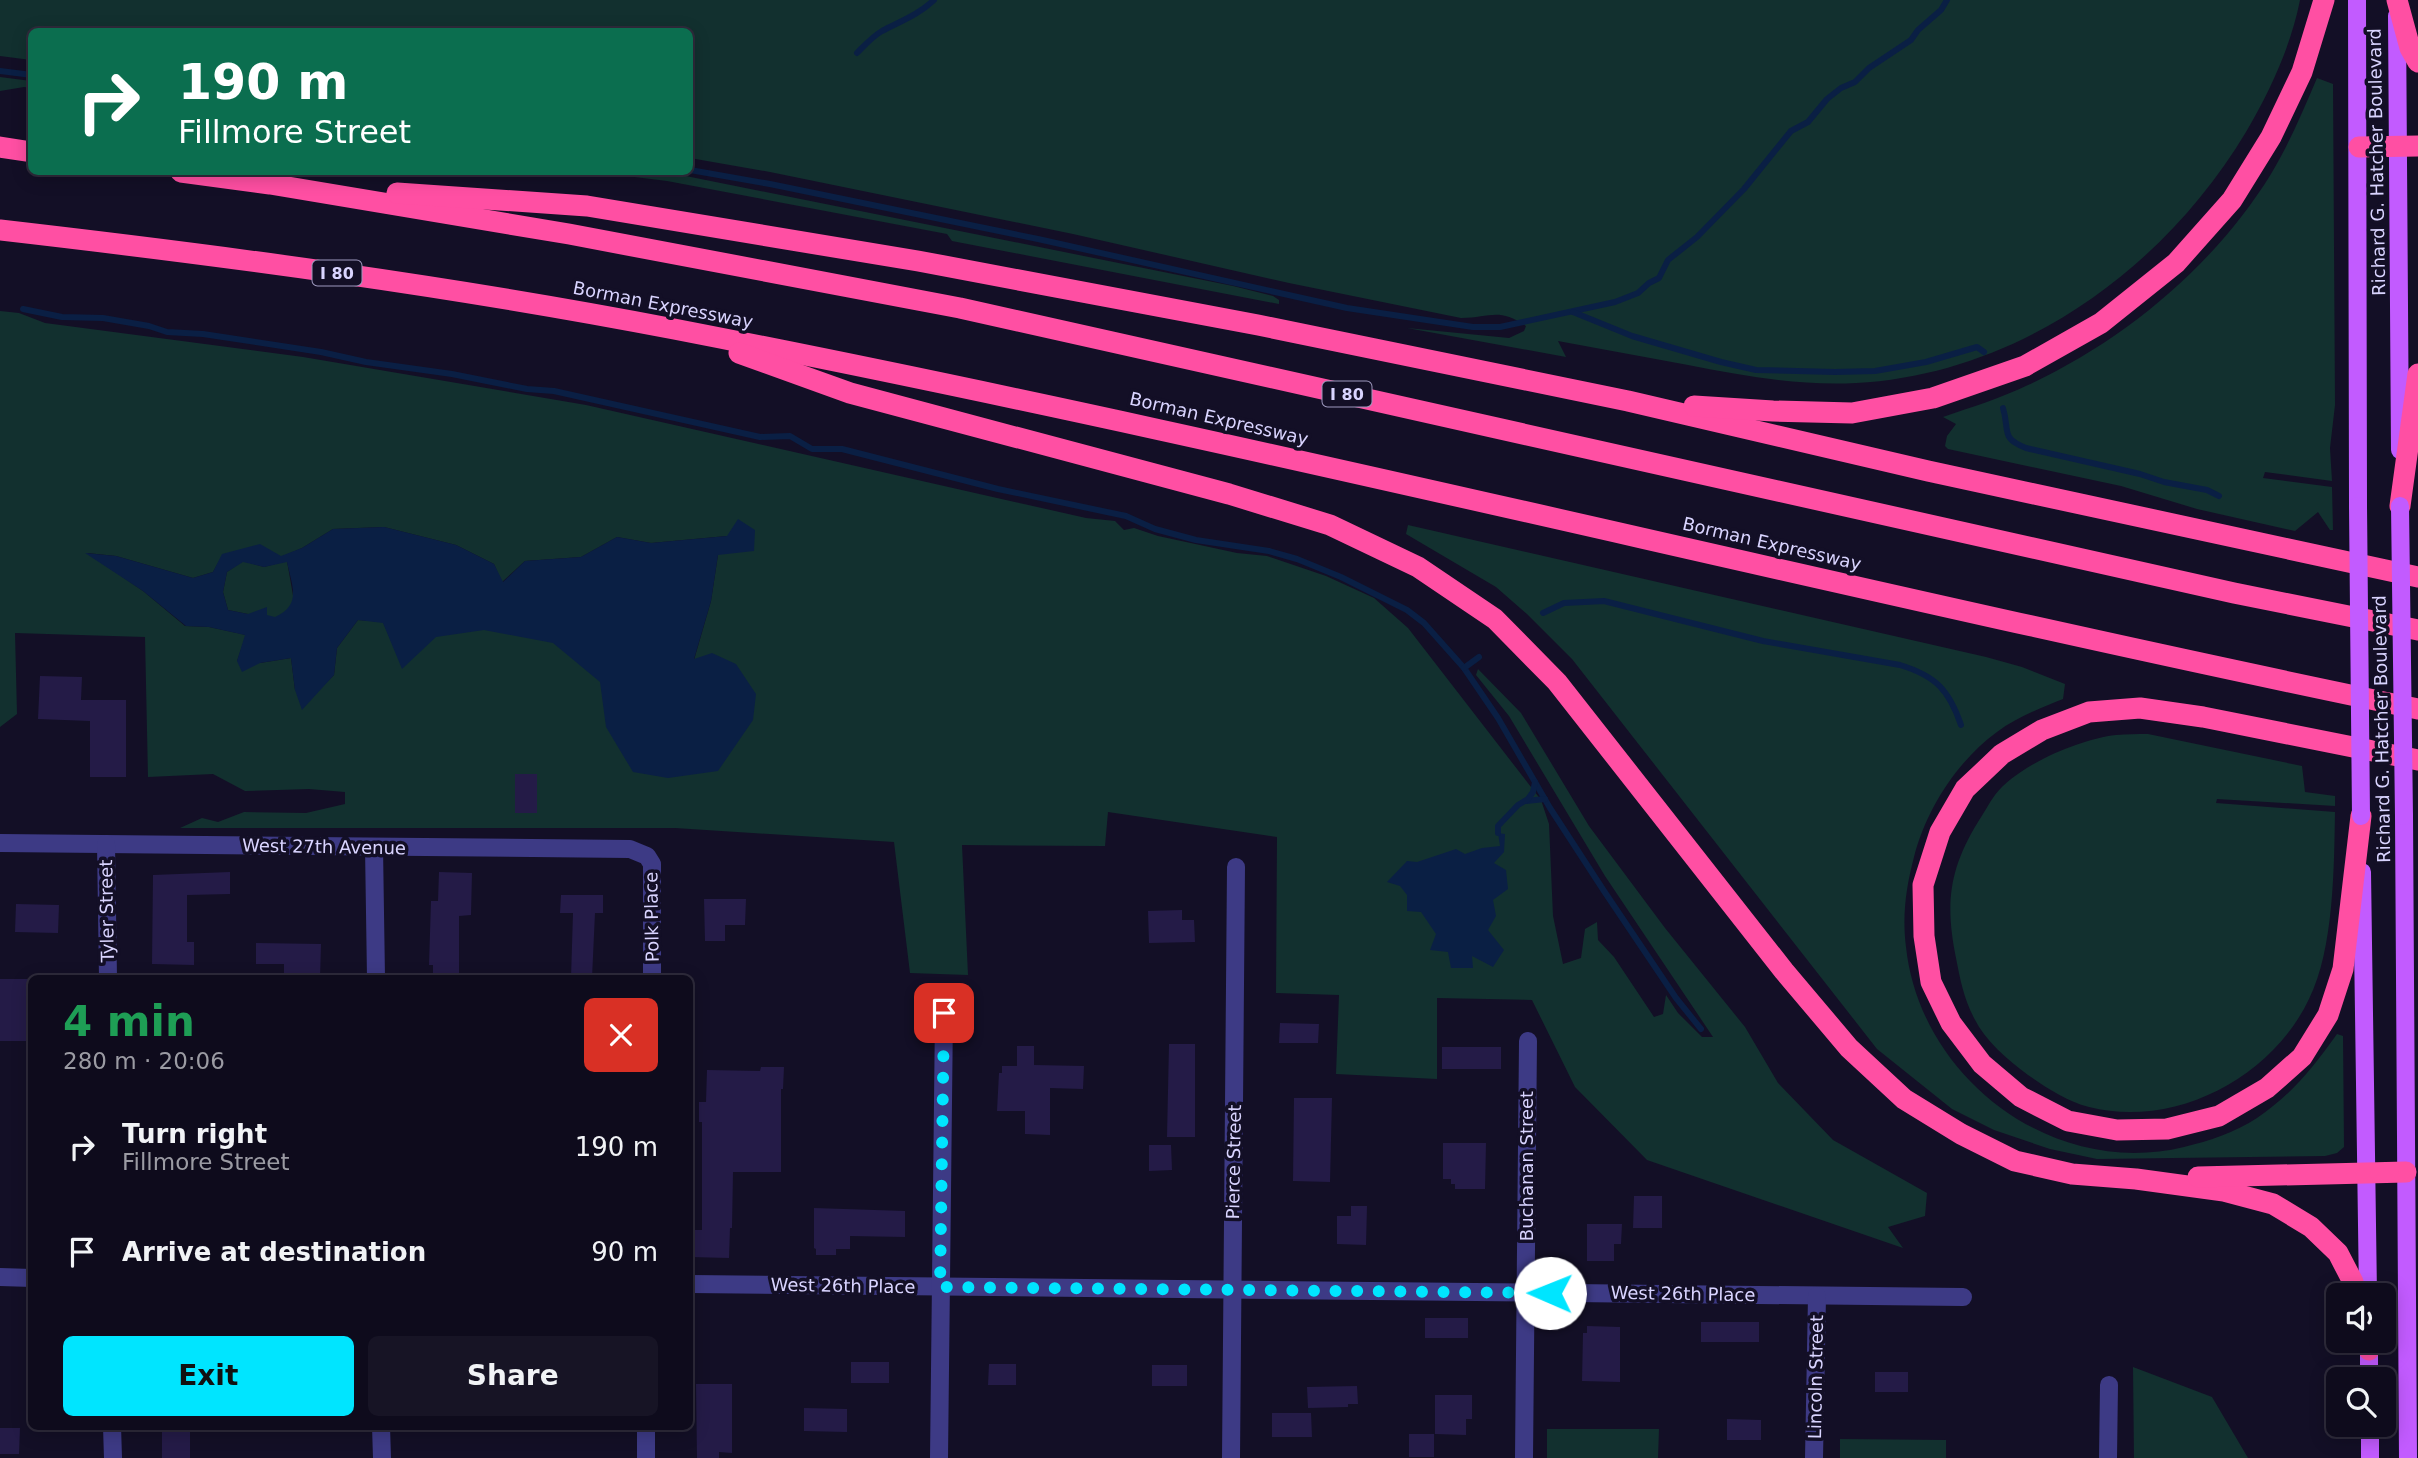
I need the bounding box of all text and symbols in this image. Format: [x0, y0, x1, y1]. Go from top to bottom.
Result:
street label: Richard G. Hatcher Boulevard [2364, 28, 2389, 296]
text: 190 m [178, 54, 348, 111]
icon: right [63, 56, 154, 147]
text: Fillmore Street [178, 113, 411, 151]
road number: I 80 [312, 260, 362, 286]
street label: Borman Expressway [571, 277, 755, 332]
road number: I 80 [1322, 382, 1372, 406]
street label: Borman Expressway [1128, 388, 1311, 449]
street label: Borman Expressway [1681, 513, 1864, 574]
street label: Richard G. Hatcher Boulevard [2369, 595, 2394, 863]
street label: West 27th Avenue [242, 835, 406, 858]
street label: Tyler Street [95, 859, 118, 964]
street label: Polk Place [640, 872, 663, 962]
pin [914, 983, 974, 1043]
icon: arrive [925, 994, 963, 1032]
text: 4 min [63, 997, 195, 1046]
button: close [584, 998, 658, 1072]
text: 280 m · 20:06 [63, 1048, 225, 1074]
street label: Buchanan Street [1516, 1091, 1537, 1241]
street label: Pierce Street [1222, 1104, 1245, 1220]
text: Turn right [122, 1119, 267, 1149]
icon: right [63, 1128, 101, 1166]
text: 190 m [575, 1132, 658, 1162]
text: Fillmore Street [122, 1149, 290, 1175]
icon: arrive [63, 1233, 101, 1271]
text: Arrive at destination [122, 1237, 426, 1267]
text: 90 m [591, 1237, 658, 1267]
position arrow [1513, 1256, 1587, 1330]
street label: West 26th Place [770, 1274, 916, 1297]
street label: West 26th Place [1610, 1282, 1756, 1305]
map controls [2326, 1283, 2396, 1437]
button: sound [2326, 1283, 2396, 1353]
street label: Lincoln Street [1804, 1315, 1827, 1439]
button: Exit [63, 1336, 354, 1416]
button: Share [368, 1336, 658, 1416]
button: search [2326, 1367, 2396, 1437]

